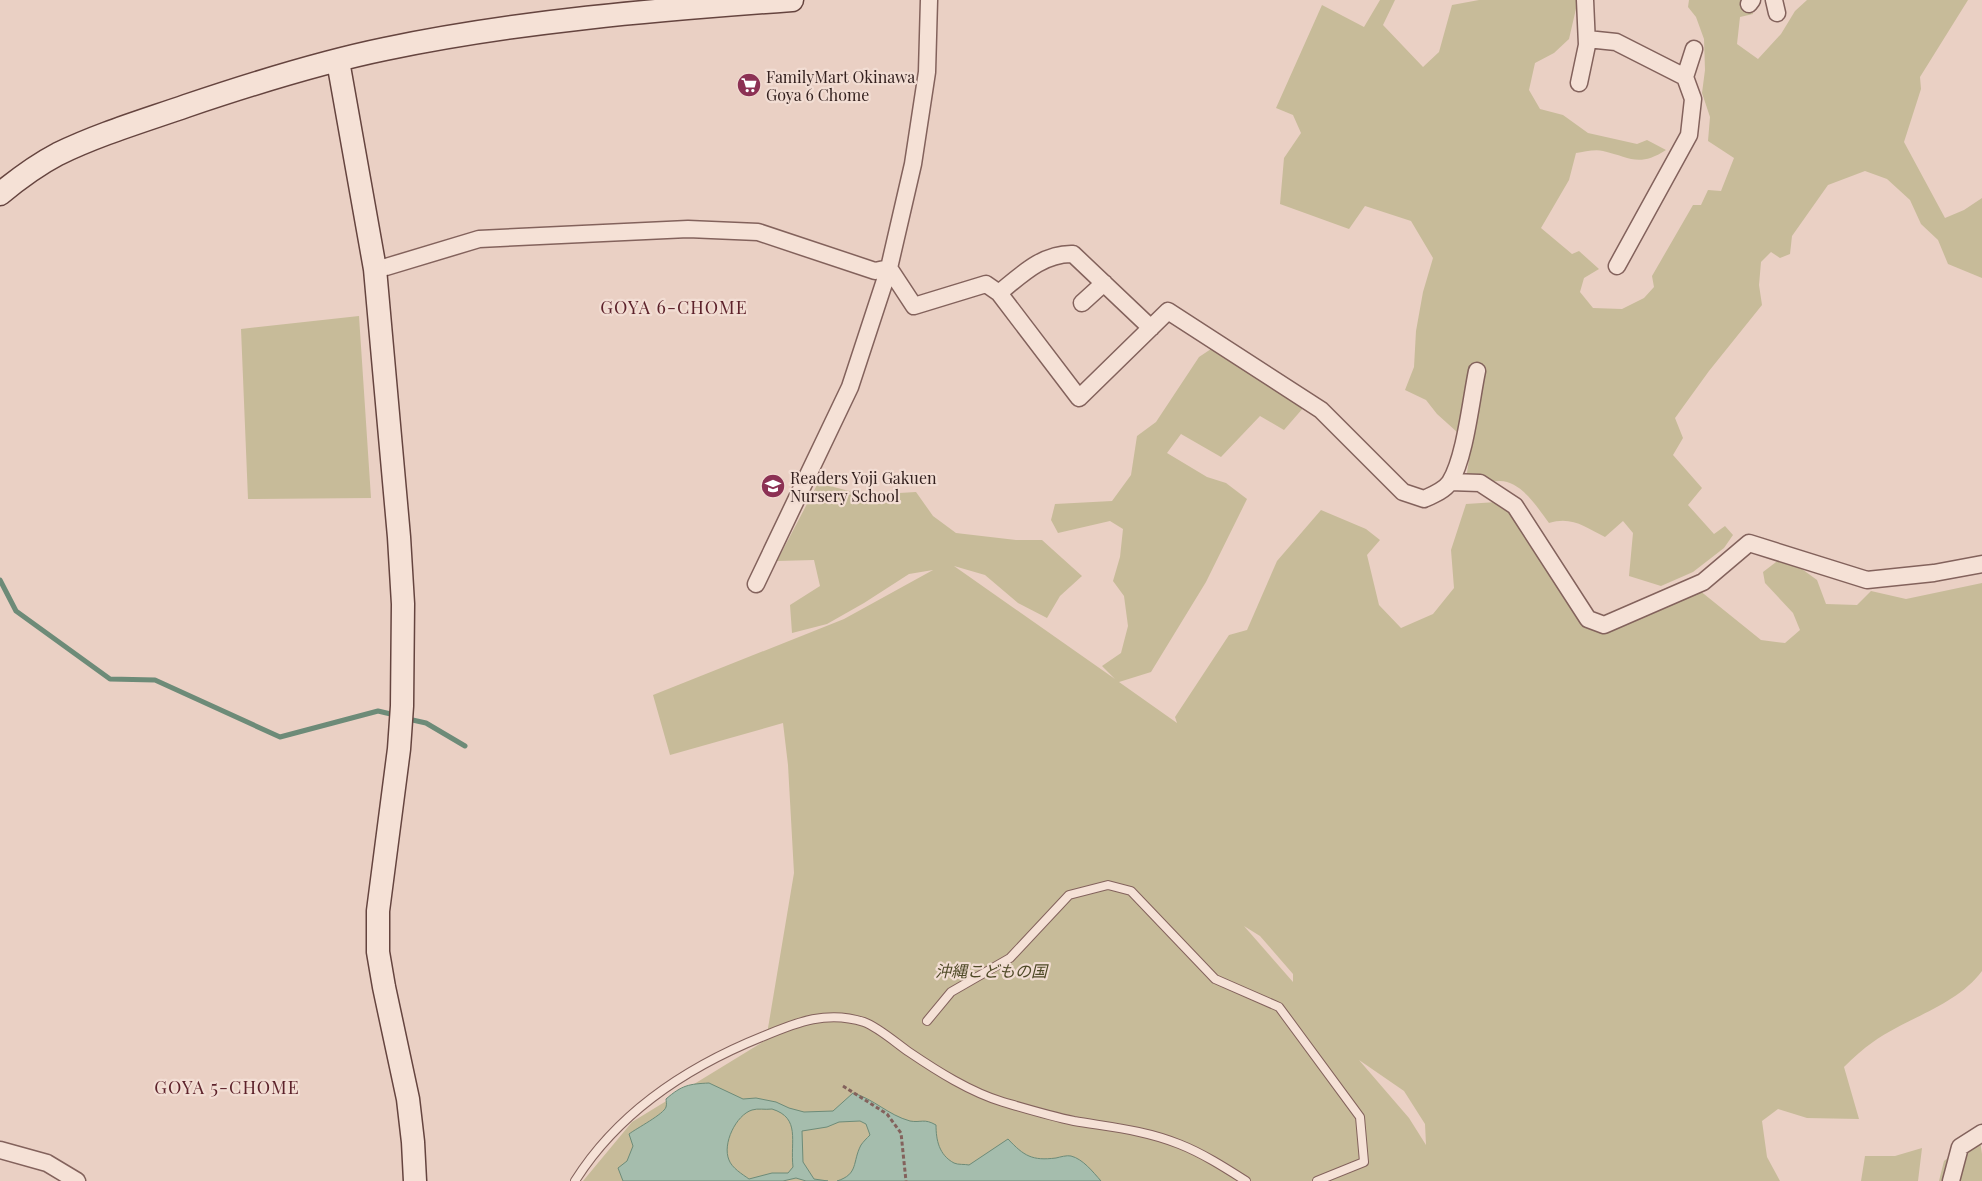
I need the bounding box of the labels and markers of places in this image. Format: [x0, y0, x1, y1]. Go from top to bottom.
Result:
place label: FamilyMart Okinawa Goya 6 Chome [766, 66, 915, 105]
supermarket icon: FamilyMart Okinawa Goya 6 Chome [736, 72, 762, 98]
place label: Readers Yoji Gakuen Nursery School [790, 467, 937, 506]
school or university icon: Readers Yoji Gakuen Nursery School [760, 473, 786, 499]

